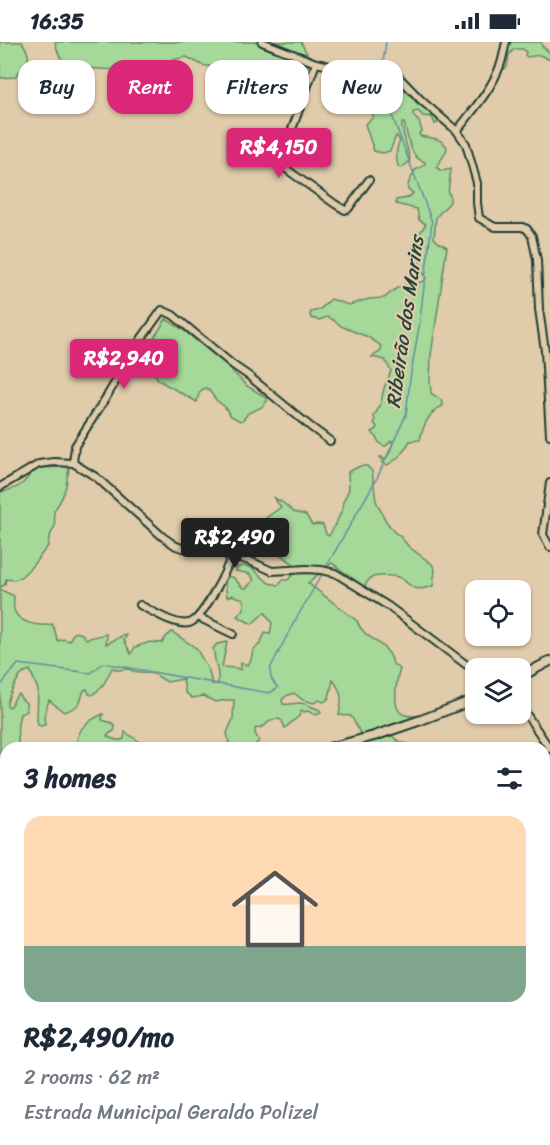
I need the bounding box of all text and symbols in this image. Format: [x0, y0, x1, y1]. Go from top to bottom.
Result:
text: 16:35 [30, 2, 84, 41]
chip: Buy [18, 60, 95, 114]
chip: Rent [107, 60, 193, 114]
chip: Filters [205, 60, 309, 114]
chip: New [321, 60, 403, 114]
pin: R$4,150 [224, 128, 334, 179]
text: R$4,150 [241, 130, 317, 165]
water label: Ribeirão dos Marins [376, 231, 435, 410]
pin: R$2,940 [69, 339, 179, 390]
text: R$2,940 [84, 341, 164, 376]
pin: R$2,490 [180, 518, 290, 569]
text: R$2,490 [195, 520, 275, 555]
map controls [465, 580, 531, 724]
button: locate [465, 580, 531, 646]
button: layers [465, 658, 531, 724]
text: 3 homes [24, 755, 116, 801]
icon: filters [493, 762, 526, 795]
icon: home [221, 855, 329, 963]
text: R$2,490/mo [24, 1014, 174, 1060]
text: 2 rooms · 62 m² [24, 1060, 160, 1095]
text: Estrada Municipal Geraldo Polizel [24, 1095, 318, 1130]

